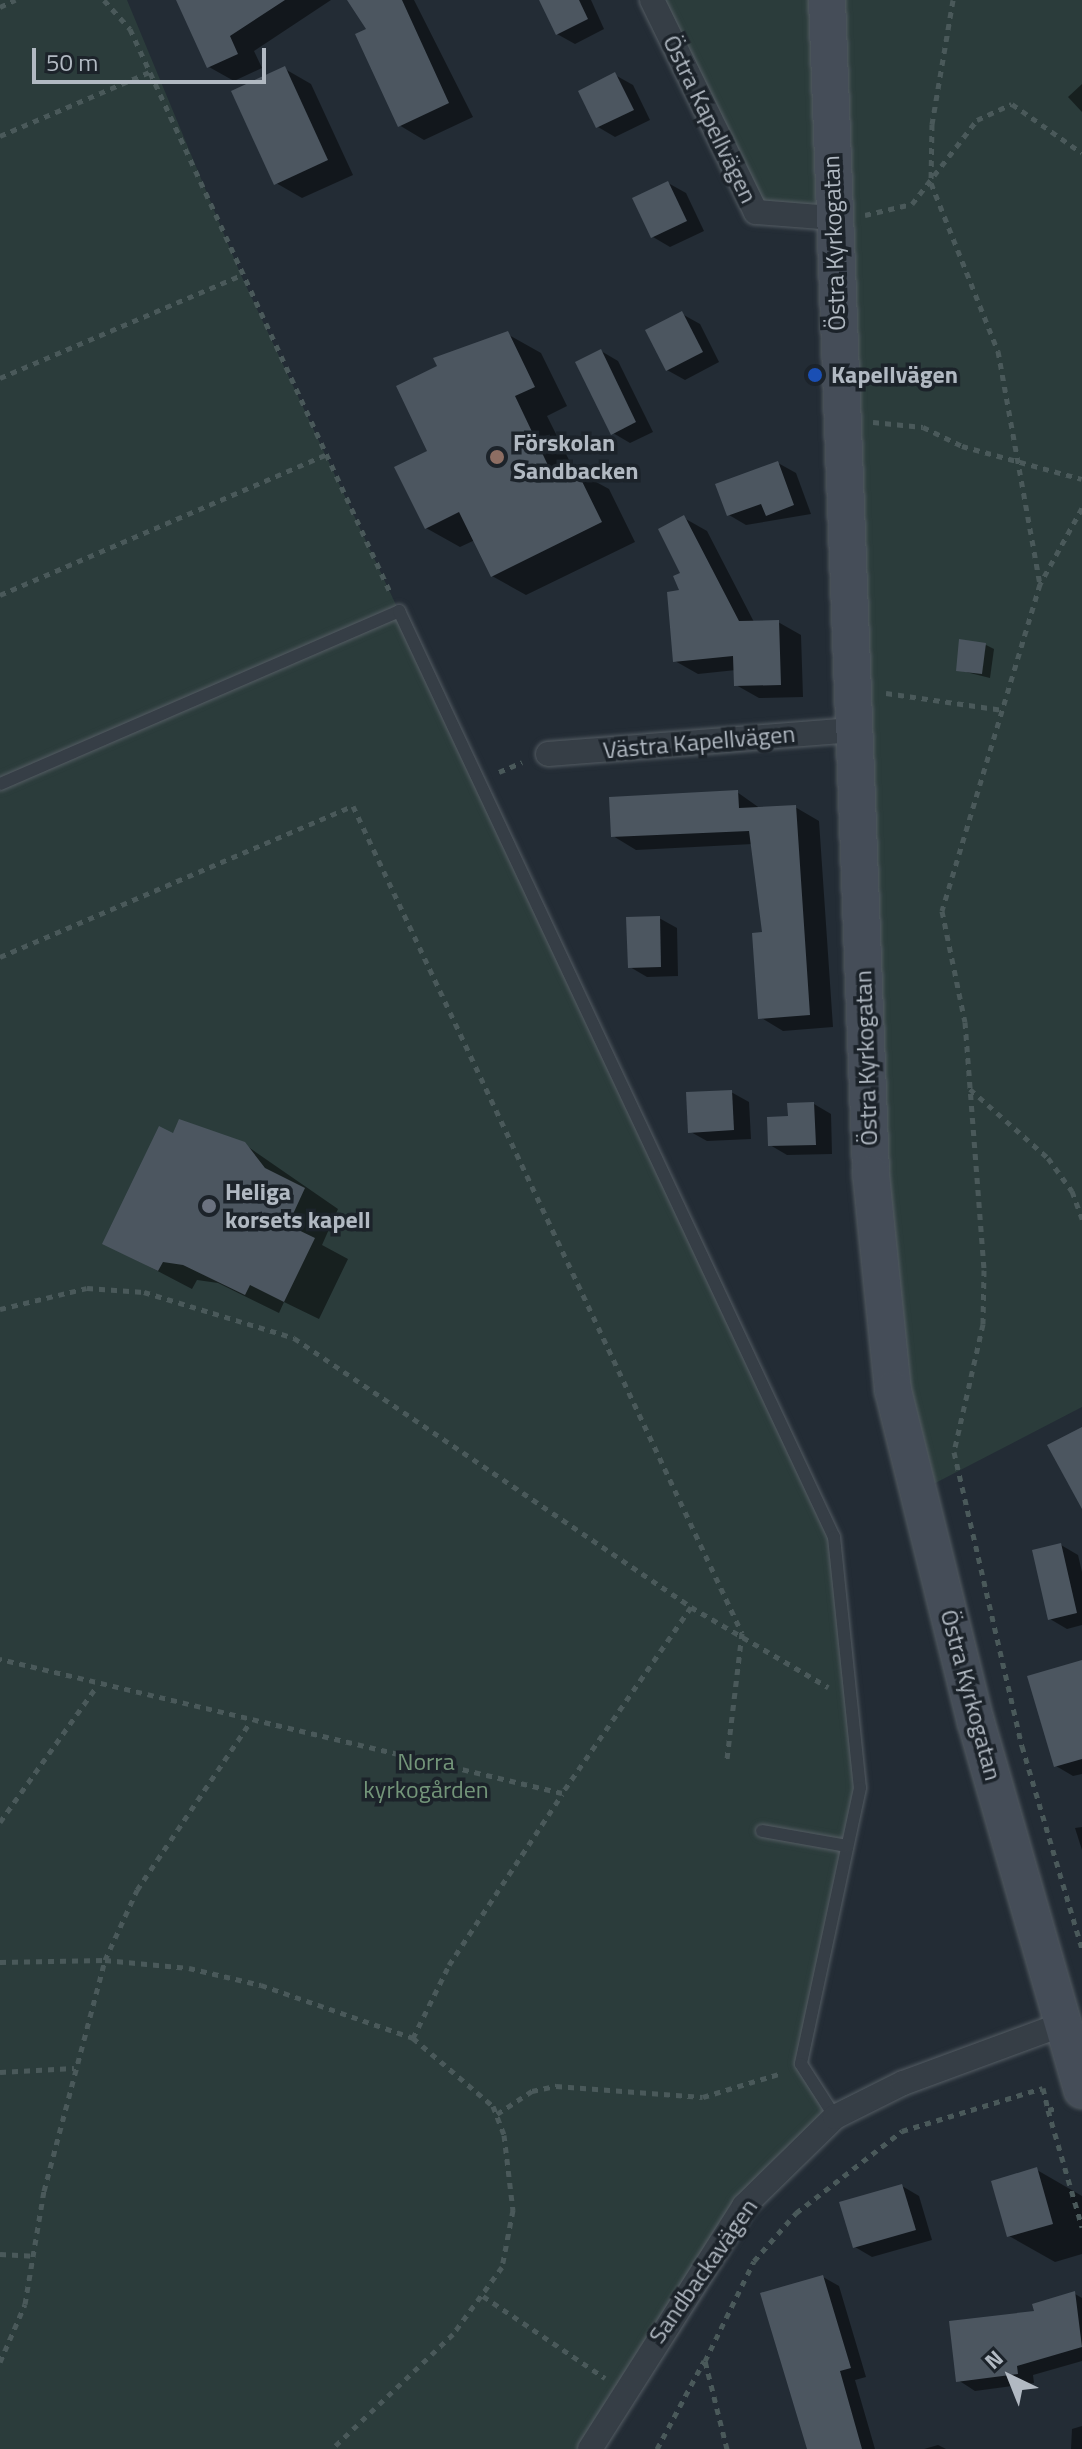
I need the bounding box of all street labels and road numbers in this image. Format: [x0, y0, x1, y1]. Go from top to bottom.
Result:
street label: Östra Kapellvägen [657, 30, 763, 208]
street label: Östra Kyrkogatan [817, 155, 851, 331]
street label: Västra Kapellvägen [602, 719, 796, 765]
street label: Östra Kyrkogatan [849, 970, 883, 1146]
street label: Östra Kyrkogatan [934, 1606, 1008, 1784]
street label: Sandbackavägen [643, 2193, 763, 2349]

